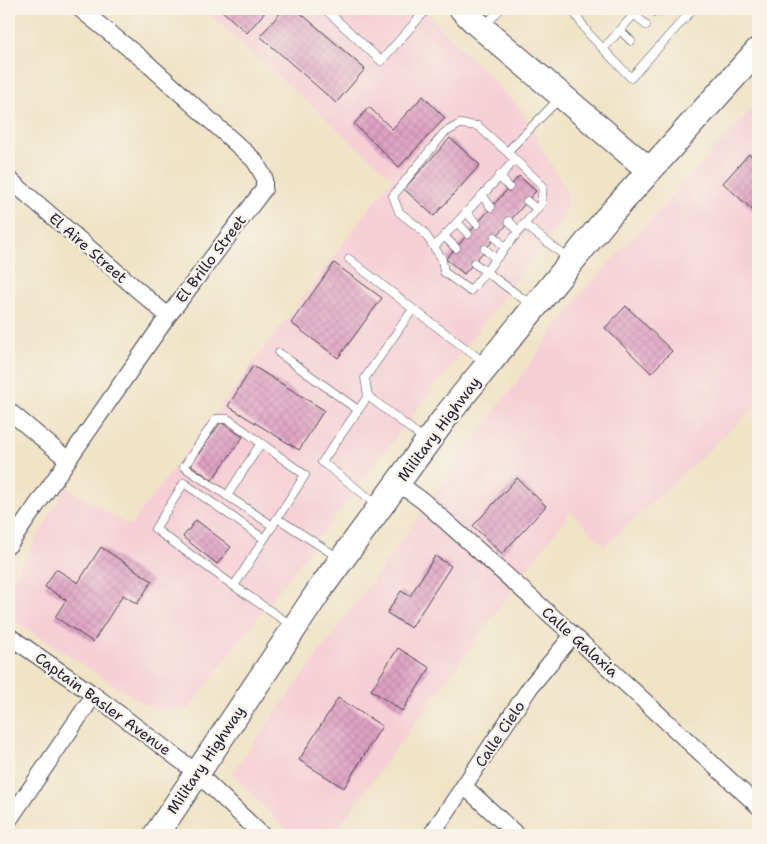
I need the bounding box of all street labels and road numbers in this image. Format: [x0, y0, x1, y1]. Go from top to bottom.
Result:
street label: El Aire Street [45, 208, 131, 288]
street label: El Brillo Street [171, 211, 251, 307]
street label: Military Highway [393, 373, 485, 485]
street label: Calle Galaxia [537, 602, 623, 682]
street label: Captain Basler Avenue [31, 648, 175, 760]
street label: Calle Cielo [471, 697, 529, 771]
street label: Military Highway [162, 702, 250, 818]

